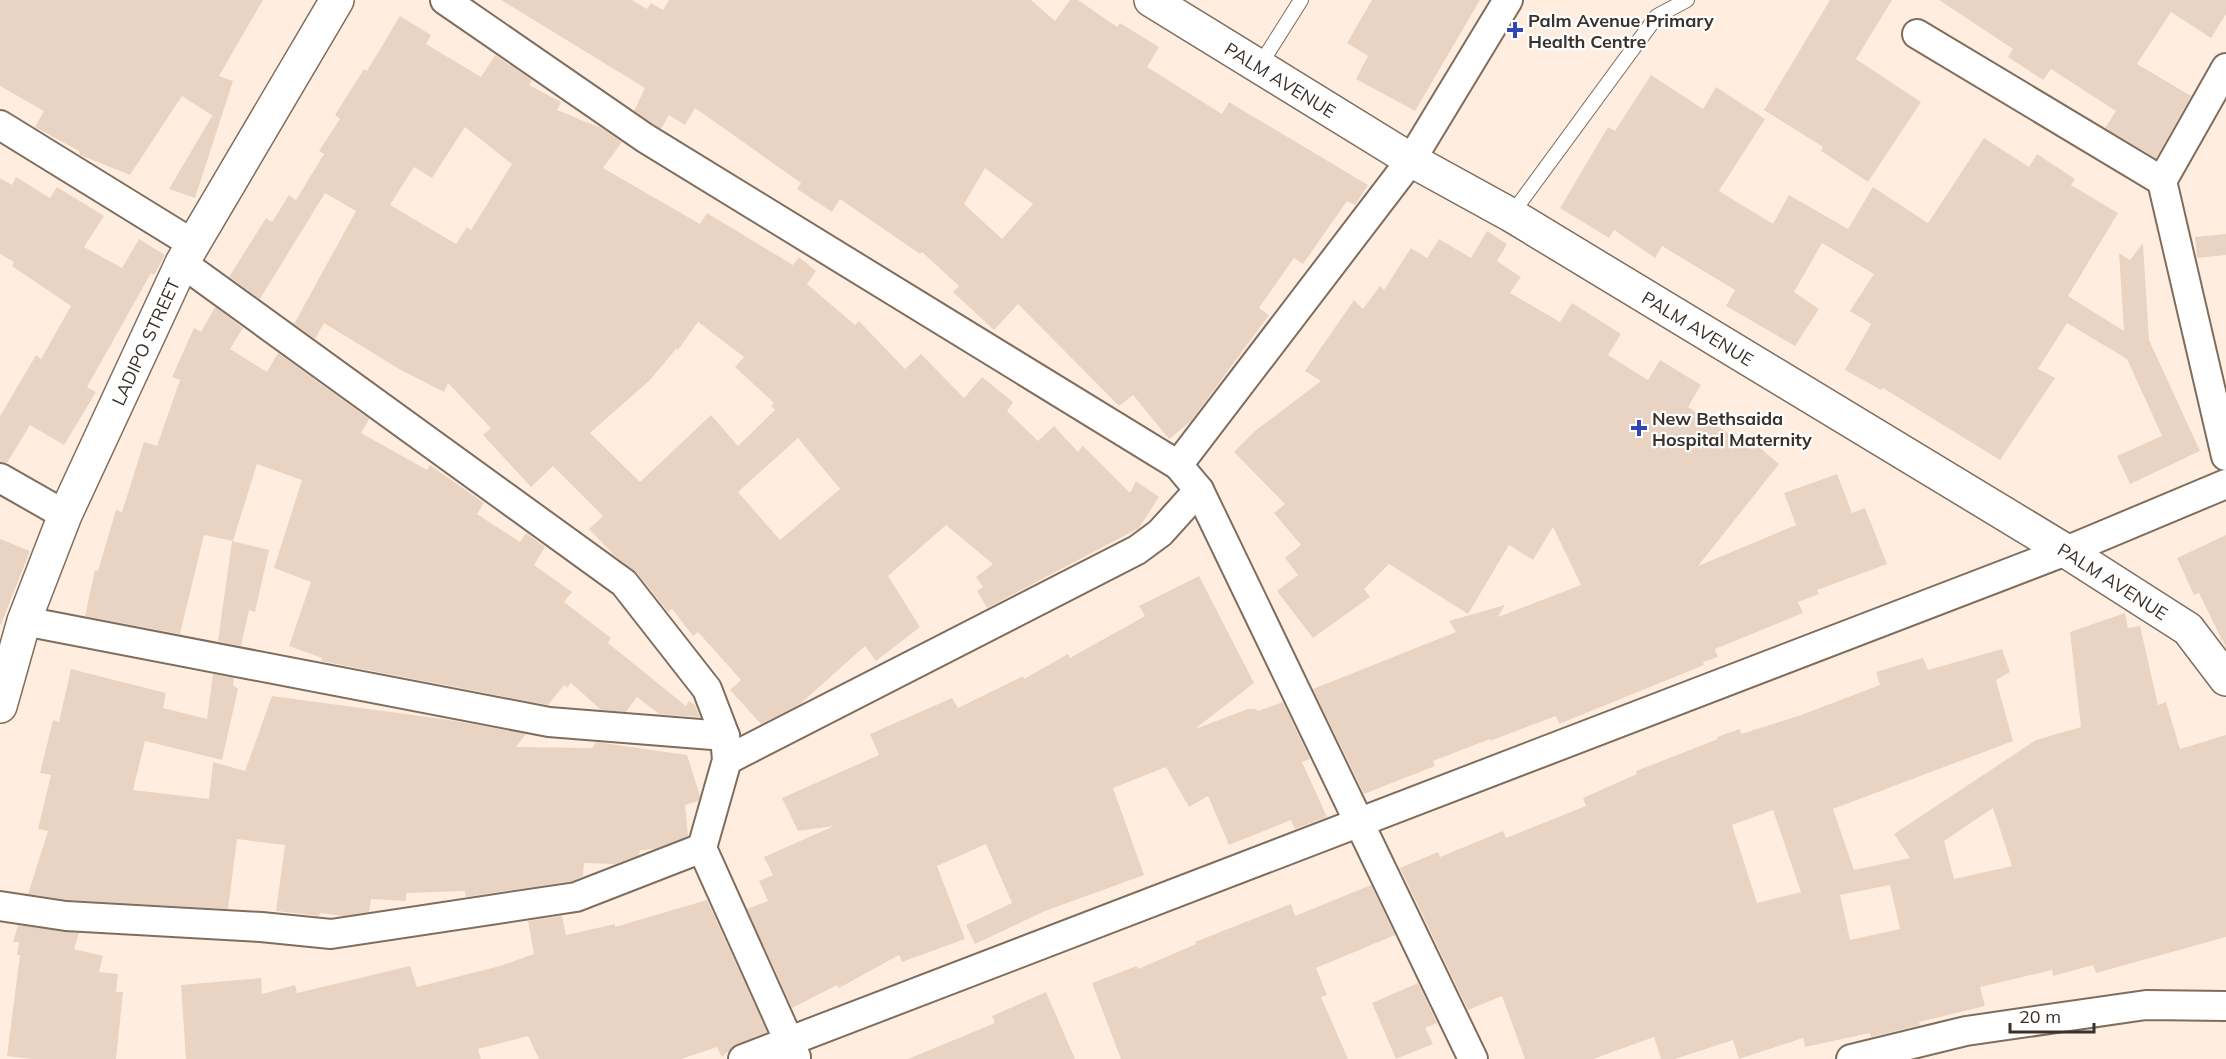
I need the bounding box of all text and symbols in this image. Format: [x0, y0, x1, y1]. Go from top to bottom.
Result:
place label: Palm Avenue Primary Health Centre [1528, 9, 1714, 53]
marker: Palm Avenue Primary Health Centre [1506, 21, 1524, 39]
street label: PALM AVENUE [1221, 37, 1340, 123]
street label: LADIPO STREET [106, 275, 185, 409]
street label: PALM AVENUE [1638, 286, 1758, 371]
place label: New Bethsaida Hospital Maternity [1652, 407, 1812, 451]
marker: New Bethsaida Hospital Maternity [1630, 419, 1648, 437]
street label: PALM AVENUE [2054, 537, 2172, 625]
scale bar [2010, 996, 2094, 1034]
text: 20 m [2019, 1005, 2061, 1028]

